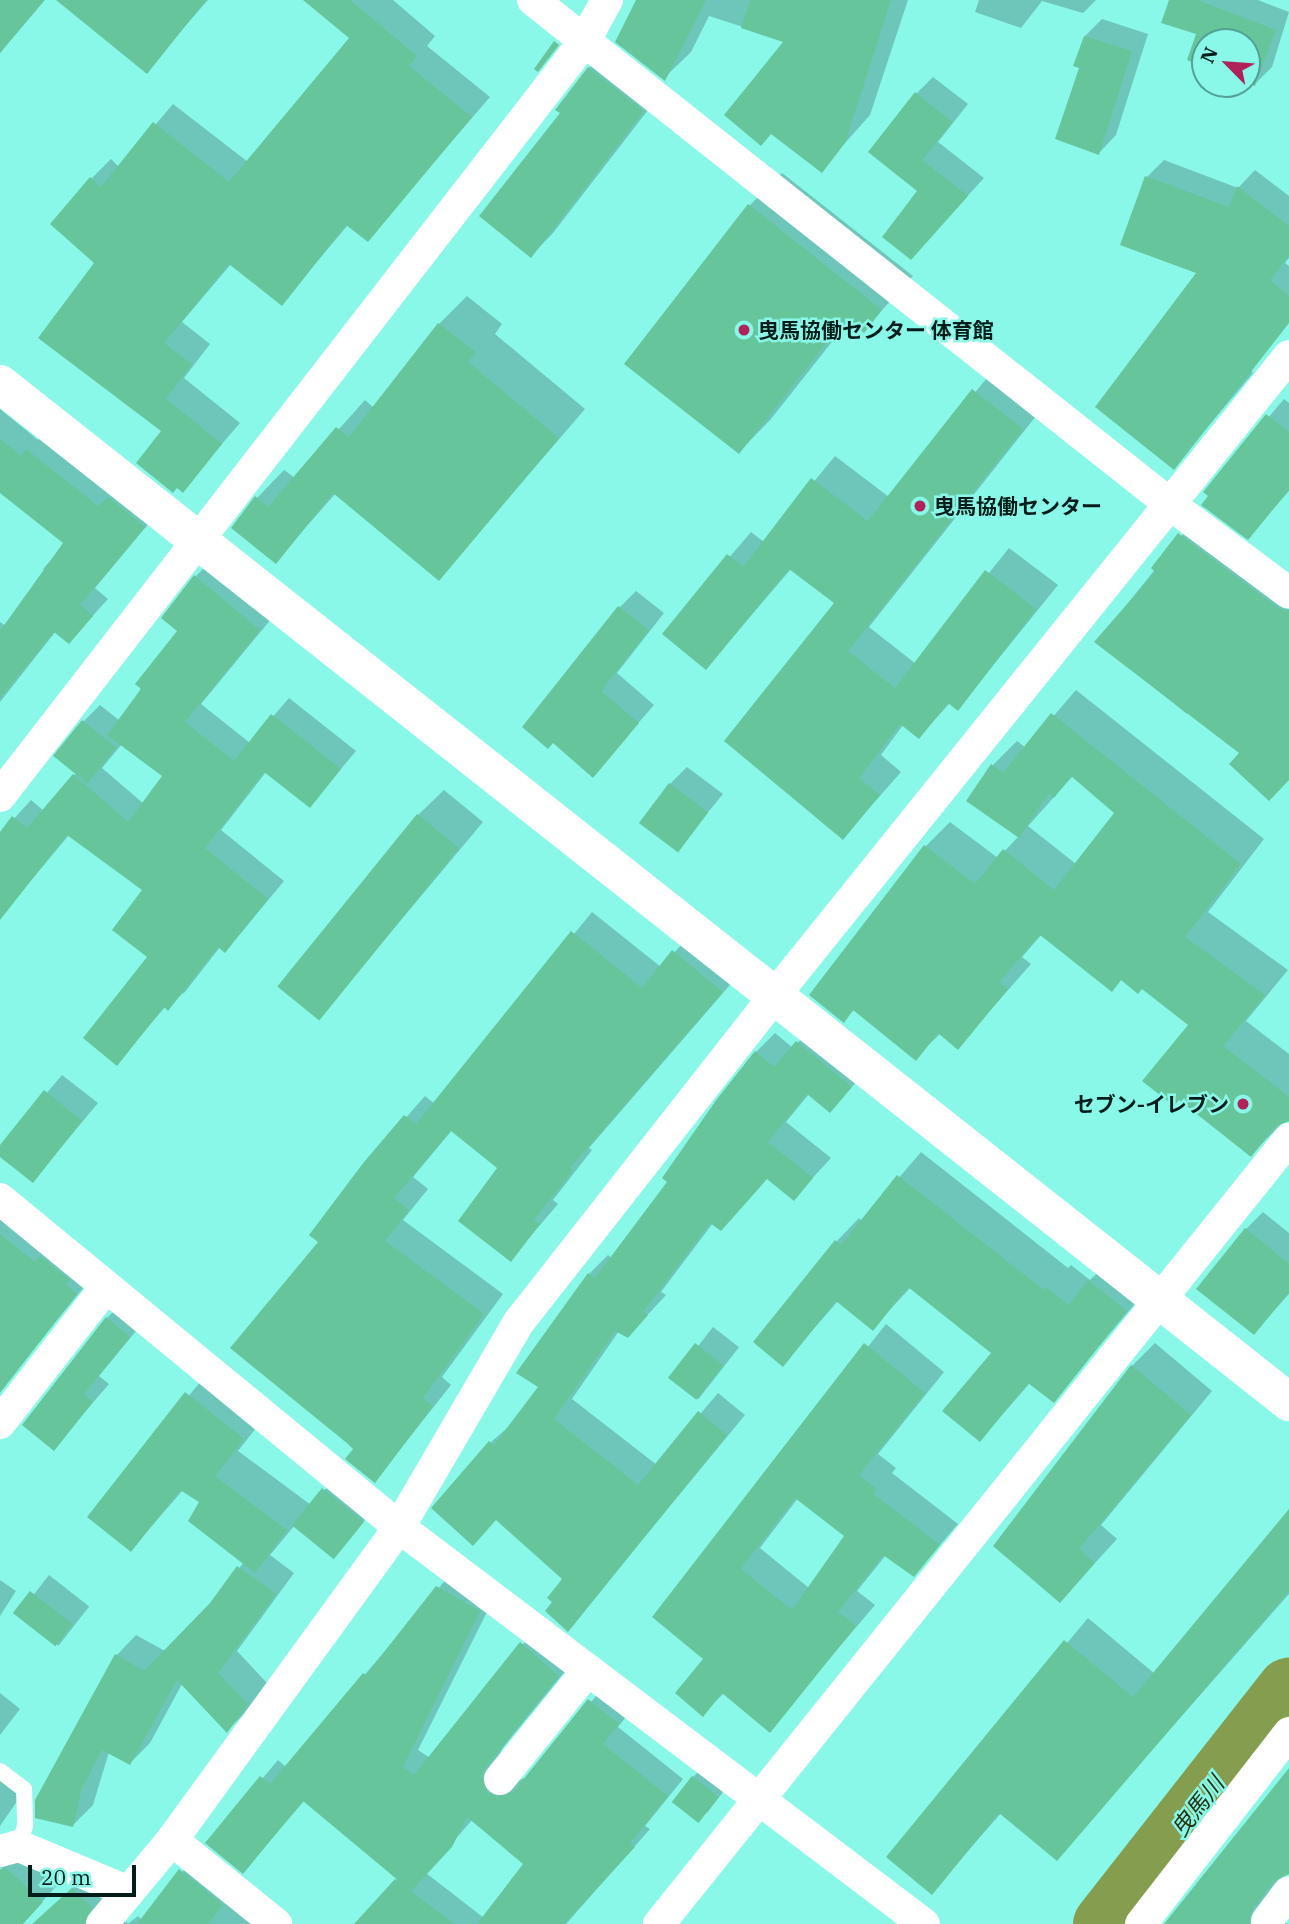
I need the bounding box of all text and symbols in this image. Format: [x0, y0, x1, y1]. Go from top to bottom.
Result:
north arrow [1191, 28, 1261, 98]
text: N [1195, 43, 1223, 67]
place label: 曳馬協働センター 体育館 [758, 317, 994, 343]
marker: 曳馬協働センター 体育館 [736, 322, 752, 338]
place label: 曳馬協働センター [934, 493, 1102, 519]
marker: 曳馬協働センター [912, 498, 928, 514]
place label: セブン-イレブン [1074, 1091, 1229, 1117]
marker: セブン-イレブン [1235, 1096, 1251, 1112]
water label: 曳馬川 [1165, 1770, 1229, 1842]
scale bar [32, 1850, 140, 1894]
text: 20 m [41, 1863, 91, 1891]

